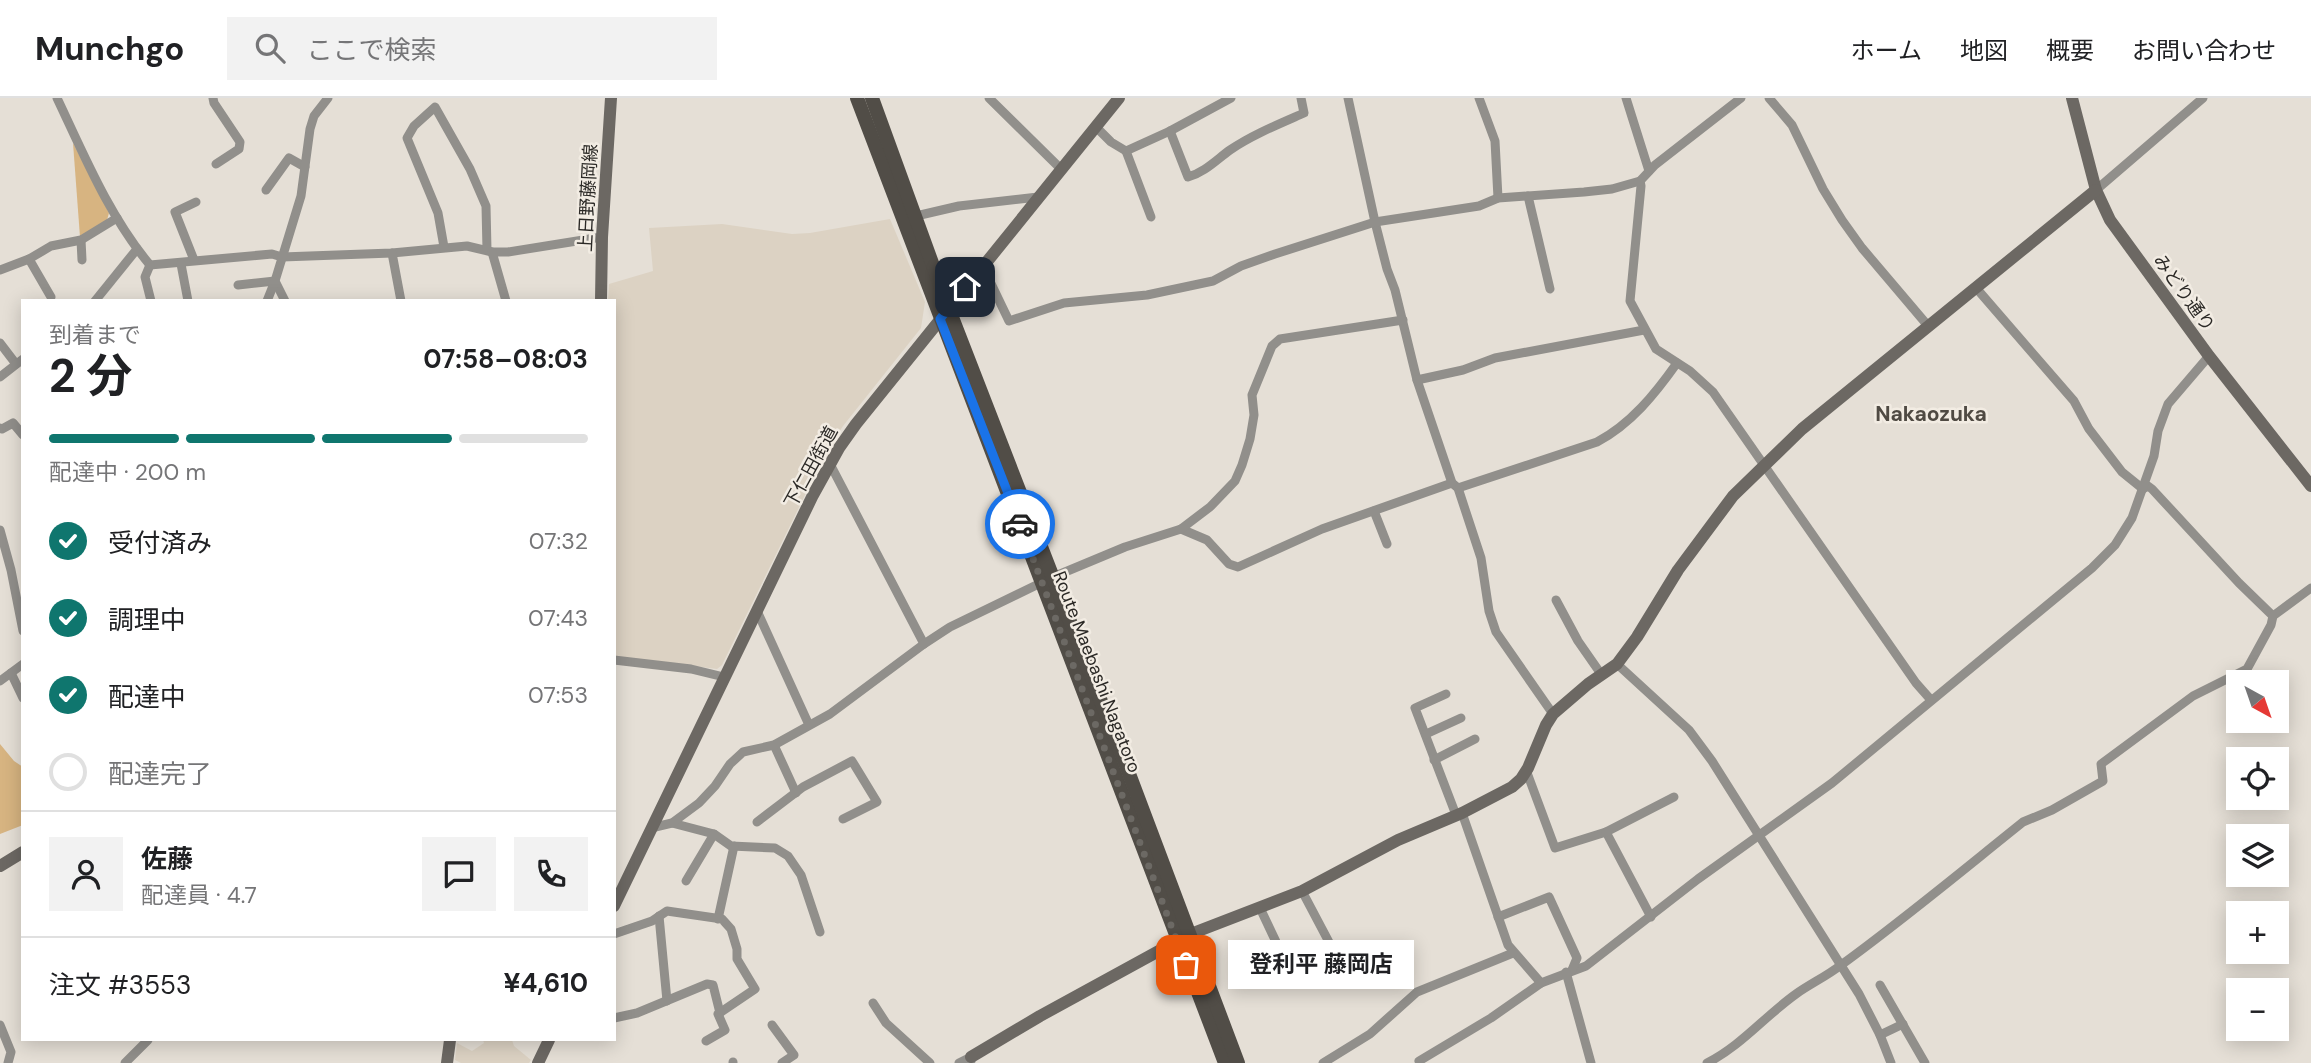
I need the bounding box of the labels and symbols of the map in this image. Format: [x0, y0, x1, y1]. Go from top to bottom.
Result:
street label: 上日野藤岡線 [573, 143, 603, 253]
street label: みどり通り [2148, 250, 2220, 336]
pin [935, 257, 995, 317]
district label: Nakaozuka [1875, 400, 1987, 428]
street label: 下仁田街道 [779, 422, 843, 512]
courier [985, 489, 1055, 559]
street label: Route Maebashi Nagatoro [1047, 568, 1147, 776]
north arrow [2226, 670, 2289, 733]
pin [1156, 935, 1216, 995]
callout: 登利平 藤岡店 [1228, 940, 1414, 990]

